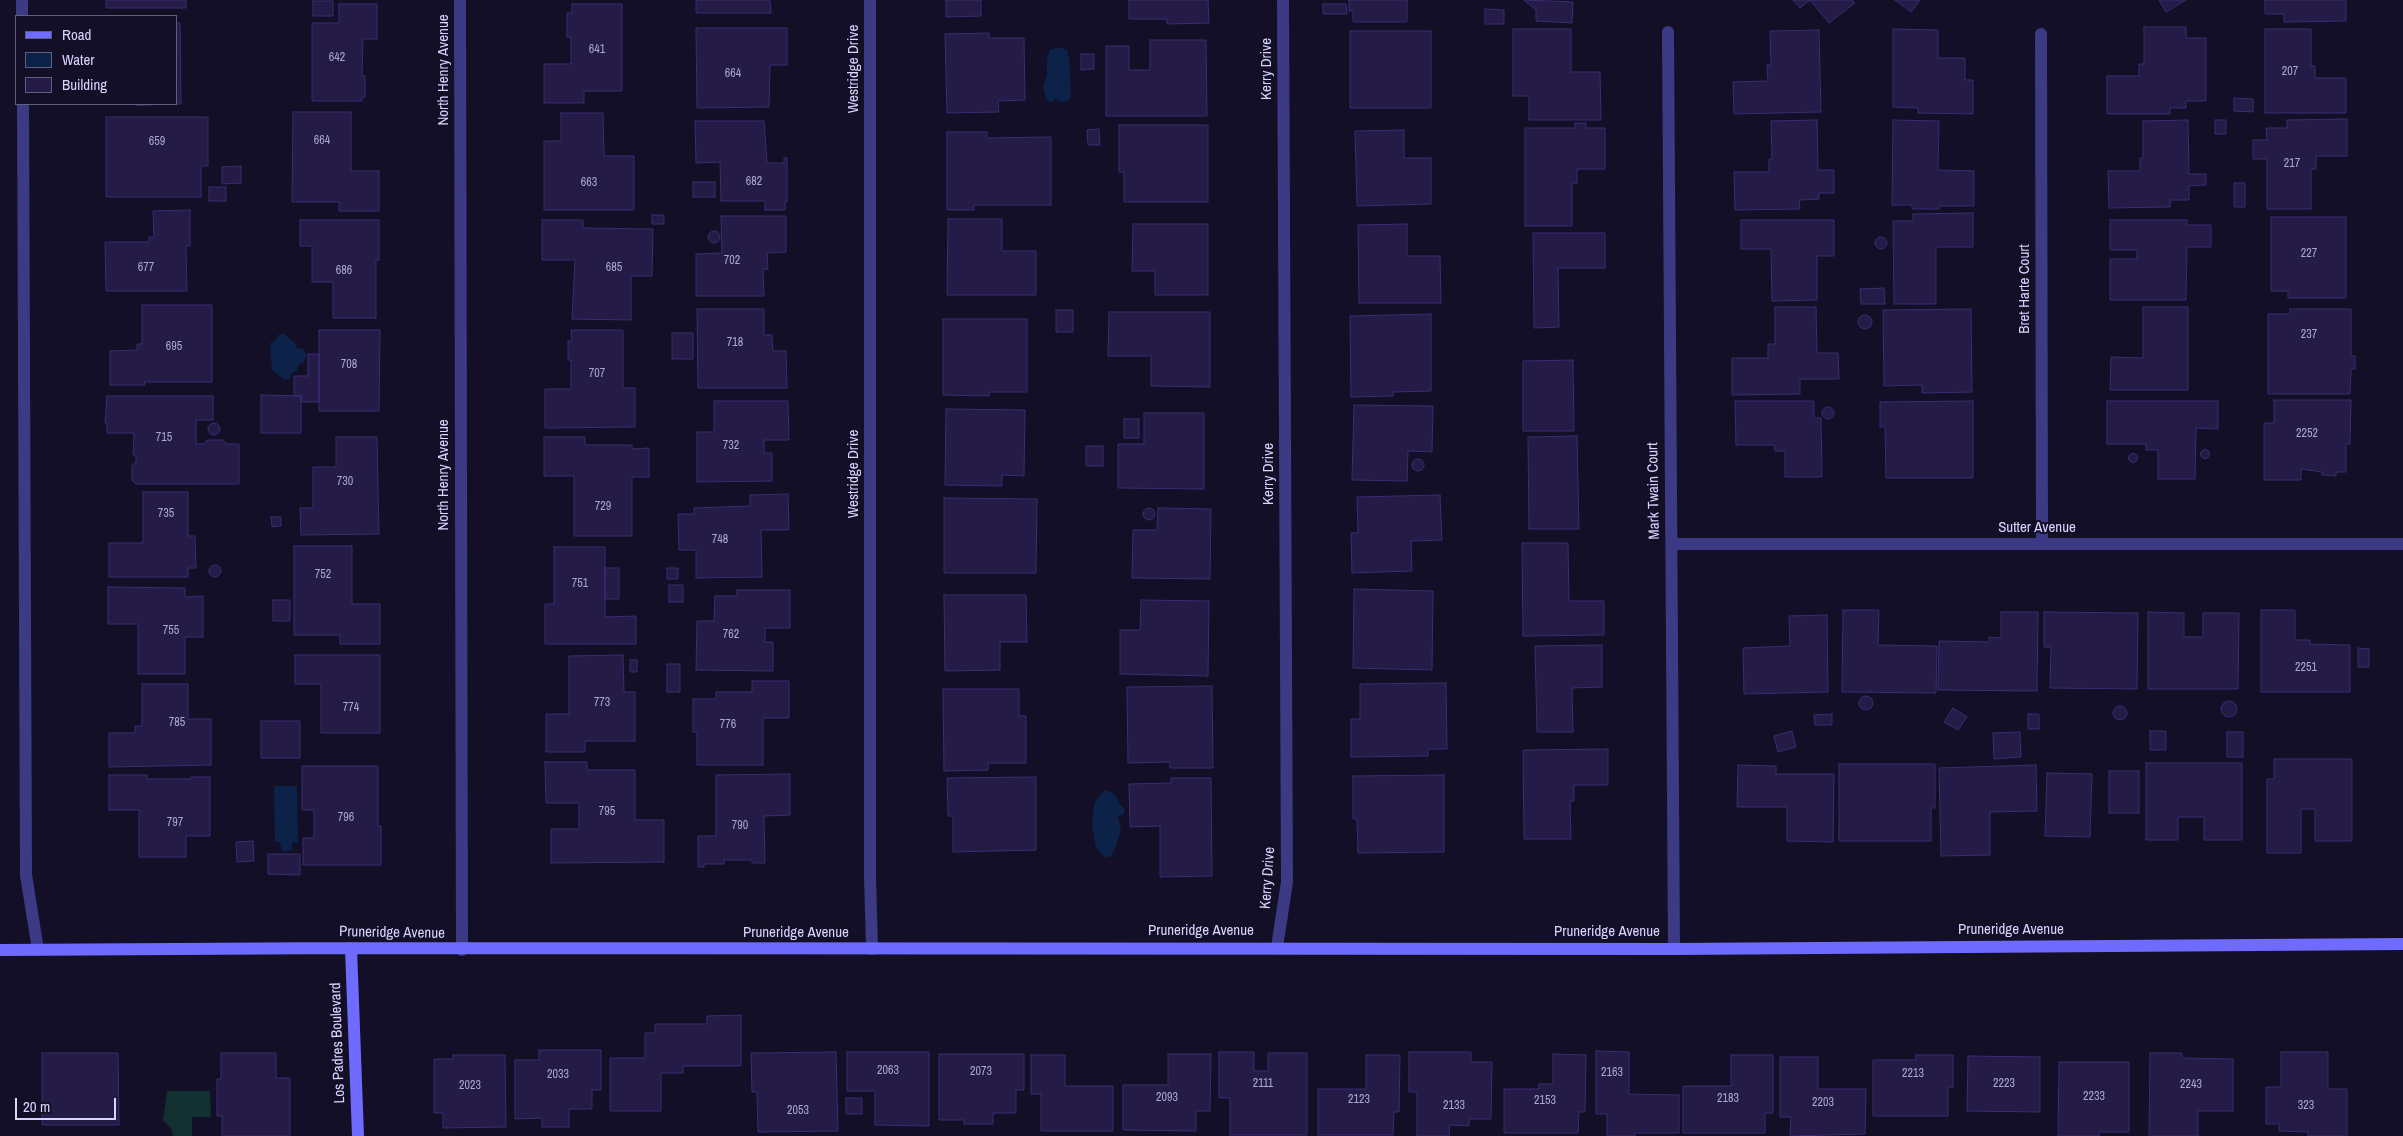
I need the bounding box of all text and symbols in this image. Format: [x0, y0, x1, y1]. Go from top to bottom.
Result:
street label: North Henry Avenue [435, 14, 453, 126]
legend [15, 15, 178, 105]
text: Road [62, 24, 91, 45]
street label: Westridge Drive [845, 25, 863, 113]
street label: Kerry Drive [1258, 38, 1276, 100]
house number: 641 [589, 43, 605, 57]
text: Water [62, 49, 94, 70]
house number: 642 [329, 51, 345, 65]
house number: 207 [2282, 65, 2298, 79]
house number: 664 [725, 67, 741, 81]
text: Building [62, 74, 107, 95]
house number: 664 [314, 134, 330, 148]
house number: 659 [149, 135, 165, 149]
house number: 217 [2284, 157, 2300, 171]
house number: 682 [746, 175, 762, 189]
house number: 663 [581, 176, 597, 190]
street label: Bret Harte Court [2016, 244, 2034, 334]
house number: 227 [2301, 247, 2317, 261]
house number: 702 [724, 254, 740, 268]
house number: 677 [138, 261, 154, 275]
house number: 685 [606, 261, 622, 275]
house number: 686 [336, 264, 352, 278]
house number: 237 [2301, 328, 2317, 342]
house number: 718 [727, 336, 743, 350]
house number: 695 [166, 340, 182, 354]
house number: 708 [341, 358, 357, 372]
house number: 707 [589, 367, 605, 381]
street label: North Henry Avenue [435, 419, 453, 531]
house number: 2252 [2296, 427, 2318, 441]
street label: Westridge Drive [845, 430, 863, 518]
house number: 715 [156, 431, 172, 445]
house number: 732 [723, 439, 739, 453]
street label: Mark Twain Court [1644, 442, 1664, 540]
street label: Kerry Drive [1260, 443, 1278, 505]
house number: 730 [337, 475, 353, 489]
house number: 729 [595, 500, 611, 514]
house number: 735 [158, 507, 174, 521]
street label: Sutter Avenue [1998, 519, 2076, 537]
house number: 748 [712, 533, 728, 547]
house number: 752 [315, 568, 331, 582]
house number: 751 [572, 577, 588, 591]
house number: 755 [163, 624, 179, 638]
house number: 762 [723, 628, 739, 642]
house number: 2251 [2295, 661, 2317, 675]
house number: 773 [594, 696, 610, 710]
house number: 774 [343, 701, 359, 715]
house number: 785 [169, 716, 185, 730]
house number: 776 [720, 718, 736, 732]
house number: 795 [599, 805, 615, 819]
house number: 796 [338, 811, 354, 825]
house number: 797 [167, 816, 183, 830]
house number: 790 [732, 819, 748, 833]
street label: Kerry Drive [1257, 846, 1279, 910]
street label: Pruneridge Avenue [1958, 921, 2064, 939]
street label: Pruneridge Avenue [1148, 922, 1254, 940]
street label: Pruneridge Avenue [339, 923, 445, 943]
street label: Pruneridge Avenue [1554, 923, 1660, 941]
street label: Pruneridge Avenue [743, 924, 849, 942]
street label: Los Padres Boulevard [327, 982, 349, 1104]
house number: 2063 [877, 1064, 899, 1078]
house number: 2073 [970, 1065, 992, 1079]
house number: 2163 [1601, 1066, 1623, 1080]
house number: 2213 [1902, 1067, 1924, 1081]
house number: 2033 [547, 1068, 569, 1082]
house number: 2111 [1253, 1077, 1273, 1091]
house number: 2223 [1993, 1077, 2015, 1091]
house number: 2243 [2180, 1078, 2202, 1092]
house number: 2023 [459, 1079, 481, 1093]
scale bar [18, 1088, 119, 1120]
house number: 2233 [2083, 1090, 2105, 1104]
house number: 2093 [1156, 1091, 1178, 1105]
house number: 2183 [1717, 1092, 1739, 1106]
house number: 2123 [1348, 1093, 1370, 1107]
house number: 2153 [1534, 1094, 1556, 1108]
text: 20 m [23, 1096, 50, 1117]
house number: 2203 [1812, 1096, 1834, 1110]
house number: 2133 [1443, 1099, 1465, 1113]
house number: 323 [2298, 1099, 2314, 1113]
house number: 2053 [787, 1104, 809, 1118]

